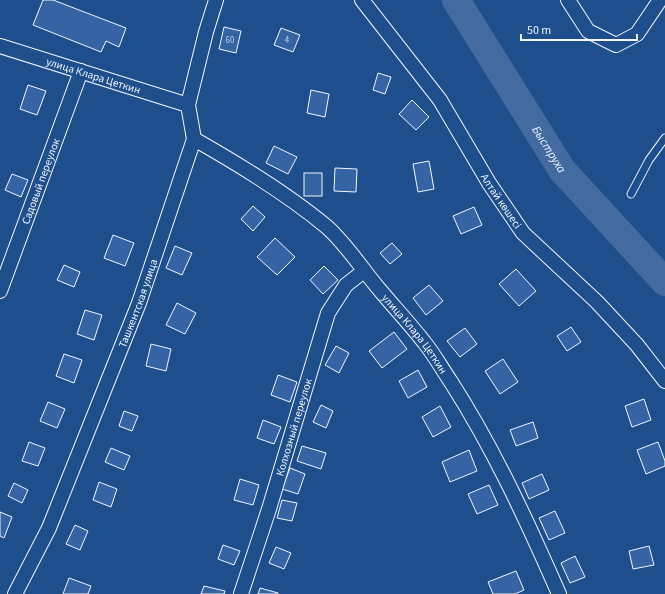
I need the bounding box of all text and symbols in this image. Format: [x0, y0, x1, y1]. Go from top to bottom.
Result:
scale bar [521, 16, 637, 42]
text: 50 m [527, 22, 551, 39]
house number: 60 [226, 34, 235, 47]
house number: 4 [285, 34, 290, 47]
street label: улица Клара Цеткин [44, 53, 143, 97]
water label: Быструха [528, 123, 571, 177]
street label: Садовый переулок [18, 136, 63, 226]
street label: Алтай көшесі [477, 171, 525, 232]
street label: Ташкентская улица [114, 257, 161, 350]
street label: улица Клара Цеткин [379, 290, 451, 377]
street label: Колхозный переулок [272, 376, 316, 478]

